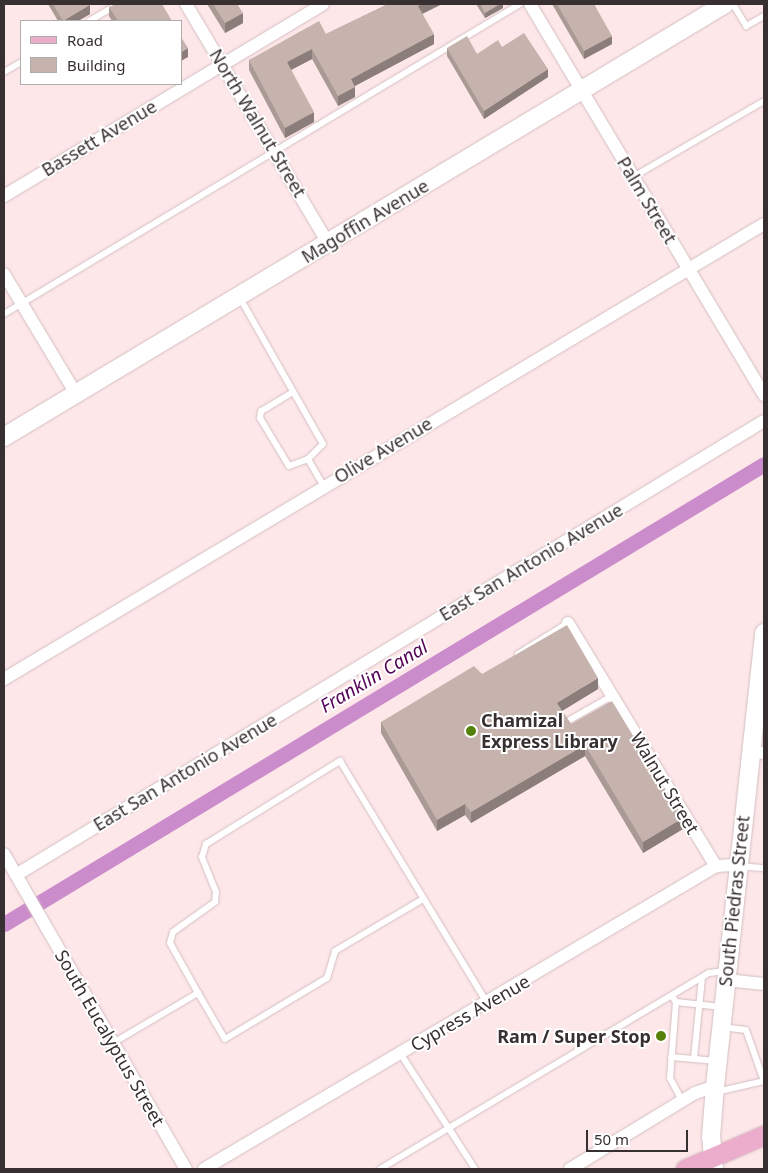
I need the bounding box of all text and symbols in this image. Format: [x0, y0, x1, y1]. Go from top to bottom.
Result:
legend [20, 20, 182, 85]
text: Road [67, 30, 103, 50]
street label: North Walnut Street [205, 45, 311, 201]
text: Building [67, 55, 125, 75]
street label: Bassett Avenue [38, 95, 160, 181]
street label: Palm Street [613, 153, 681, 247]
street label: Magoffin Avenue [298, 175, 432, 267]
street label: Olive Avenue [330, 412, 436, 488]
street label: East San Antonio Avenue [435, 499, 627, 625]
water label: Franklin Canal [316, 636, 432, 718]
street label: East San Antonio Avenue [89, 709, 281, 835]
place label: Chamizal Express Library [481, 710, 618, 752]
marker: Chamizal Express Library [465, 725, 477, 737]
street label: Walnut Street [626, 728, 704, 838]
street label: South Piedras Street [714, 814, 754, 988]
street label: South Eucalyptus Street [51, 946, 169, 1130]
street label: Cypress Avenue [407, 970, 533, 1056]
place label: Ram / Super Stop [497, 1025, 651, 1047]
marker: Ram / Super Stop [655, 1030, 667, 1042]
scale bar [588, 1120, 690, 1152]
text: 50 m [594, 1129, 629, 1149]

